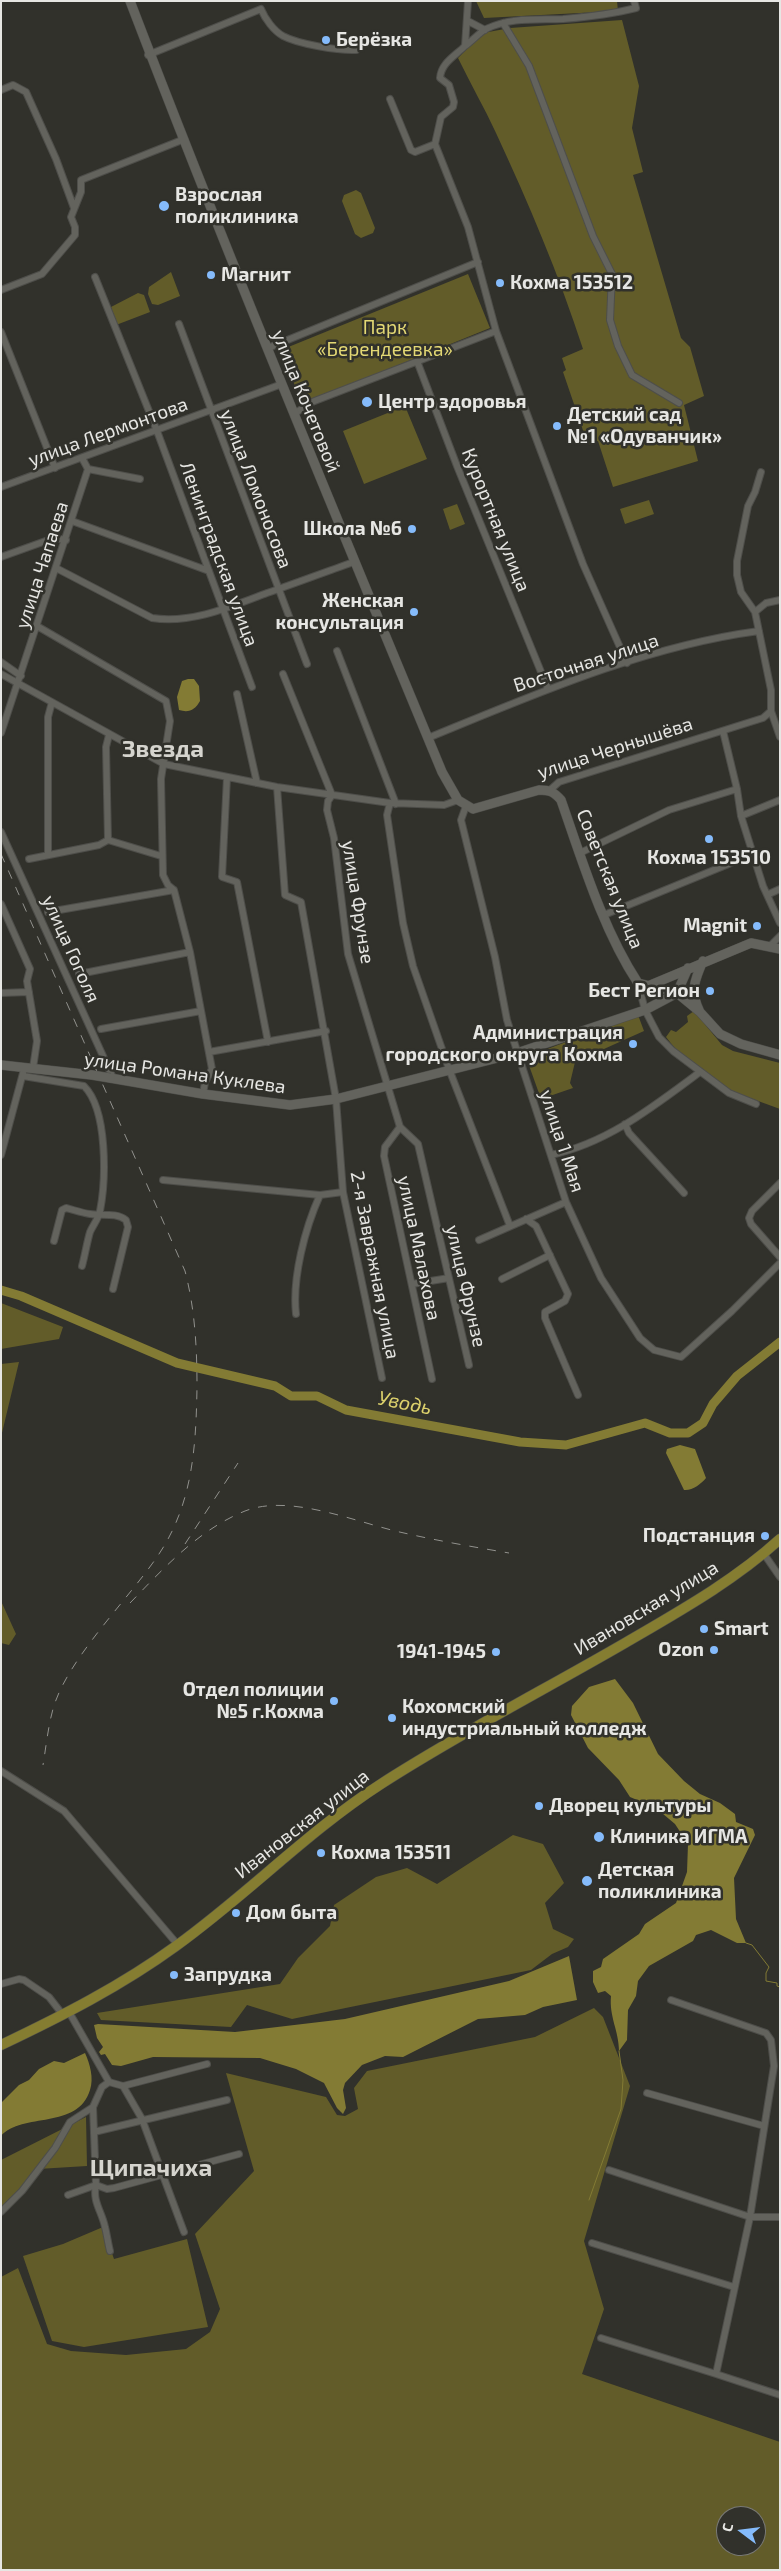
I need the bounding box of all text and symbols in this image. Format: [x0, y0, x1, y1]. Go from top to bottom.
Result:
place label: Берёзка [336, 29, 412, 51]
marker: Берёзка [320, 34, 332, 46]
place label: Взрослая поликлиника [175, 184, 299, 228]
marker: Взрослая поликлиника [157, 199, 171, 213]
place label: Магнит [221, 264, 291, 286]
marker: Магнит [205, 269, 217, 281]
place label: Кохма 153512 [510, 272, 633, 294]
marker: Кохма 153512 [494, 277, 506, 289]
park label: Парк «Берендеевка» [317, 317, 453, 361]
street label: улица Кочетовой [267, 326, 345, 476]
place label: Центр здоровья [378, 391, 527, 413]
street label: улица Лермонтова [25, 393, 191, 471]
marker: Центр здоровья [360, 395, 374, 409]
place label: Детский сад №1 «Одуванчик» [567, 404, 722, 448]
street label: улица Ломоносова [215, 406, 297, 572]
marker: Детский сад №1 «Одуванчик» [551, 420, 563, 432]
street label: Курортная улица [457, 445, 535, 595]
street label: Ленинградская улица [175, 459, 263, 649]
street label: улица Чапаева [11, 499, 73, 631]
place label: Школа №6 [303, 518, 402, 540]
marker: Школа №6 [406, 523, 418, 535]
place label: Женская консультация [276, 590, 404, 634]
marker: Женская консультация [408, 606, 420, 618]
street label: Восточная улица [511, 629, 661, 697]
street label: улица Чернышёва [535, 712, 695, 784]
district label: Звезда [122, 735, 204, 763]
street label: Советская улица [572, 806, 648, 952]
marker: Кохма 153510 [703, 833, 715, 845]
street label: улица Фрунзе [337, 839, 379, 965]
place label: Кохма 153510 [647, 847, 771, 869]
street label: улица Гоголя [37, 892, 105, 1006]
place label: Magnit [683, 915, 747, 937]
marker: Magnit [751, 920, 763, 932]
place label: Бест Регион [588, 980, 700, 1002]
marker: Бест Регион [704, 985, 716, 997]
place label: Администрация городского округа Кохма [385, 1022, 623, 1066]
marker: Администрация городского округа Кохма [627, 1038, 639, 1050]
street label: улица Романа Куклева [83, 1048, 287, 1098]
street label: улица 1 Мая [535, 1087, 589, 1195]
street label: 2-я Завражная улица [346, 1169, 404, 1361]
street label: улица Малахова [393, 1174, 445, 1322]
street label: улица Фрунзе [441, 1223, 491, 1349]
water label: Уводь [376, 1386, 434, 1420]
place label: Подстанция [643, 1525, 755, 1547]
marker: Подстанция [759, 1530, 771, 1542]
street label: Ивановская улица [570, 1556, 722, 1660]
place label: Smart [714, 1618, 769, 1640]
marker: Smart [698, 1623, 710, 1635]
place label: Ozon [658, 1639, 704, 1661]
place label: 1941-1945 [397, 1641, 486, 1663]
marker: Ozon [708, 1644, 720, 1656]
marker: 1941-1945 [490, 1646, 502, 1658]
place label: Отдел полиции №5 г.Кохма [183, 1679, 324, 1723]
marker: Отдел полиции №5 г.Кохма [328, 1695, 340, 1707]
place label: Кохомский индустриальный колледж [402, 1696, 647, 1740]
marker: Кохомский индустриальный колледж [386, 1712, 398, 1724]
street label: Ивановская улица [230, 1764, 374, 1884]
place label: Дворец культуры [549, 1795, 711, 1817]
marker: Дворец культуры [533, 1800, 545, 1812]
place label: Клиника ИГМА [610, 1826, 747, 1848]
marker: Клиника ИГМА [592, 1830, 606, 1844]
place label: Кохма 153511 [331, 1842, 451, 1864]
marker: Кохма 153511 [315, 1847, 327, 1859]
place label: Детская поликлиника [598, 1859, 722, 1903]
marker: Детская поликлиника [580, 1874, 594, 1888]
place label: Дом быта [246, 1902, 337, 1924]
marker: Дом быта [230, 1907, 242, 1919]
place label: Запрудка [184, 1964, 272, 1986]
marker: Запрудка [168, 1969, 180, 1981]
district label: Щипачиха [90, 2154, 212, 2182]
north arrow [716, 2506, 766, 2556]
text: С [718, 2521, 736, 2533]

